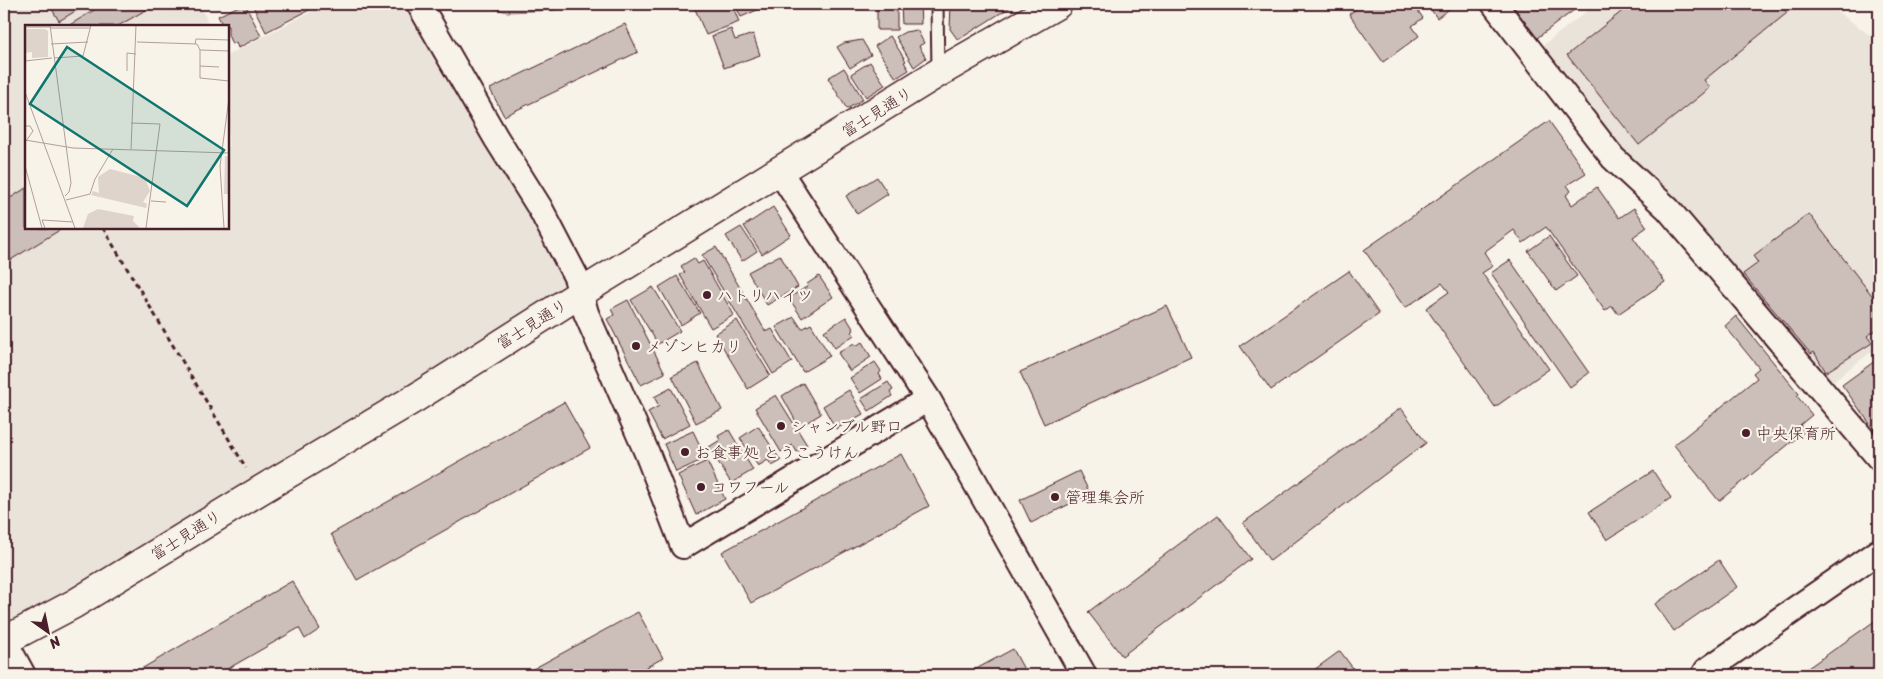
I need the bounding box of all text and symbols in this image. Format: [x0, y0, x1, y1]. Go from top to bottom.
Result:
inset map [25, 25, 229, 229]
street label: 富士見通り [835, 79, 919, 145]
place label: ハトリハイツ [717, 281, 813, 310]
marker: ハトリハイツ [701, 289, 713, 301]
street label: 富士見通り [490, 291, 574, 357]
place label: メゾンヒカリ [646, 332, 742, 361]
marker: メゾンヒカリ [630, 340, 642, 352]
place label: シャンブル野口 [791, 412, 902, 441]
place label: 中央保育所 [1756, 419, 1836, 448]
marker: シャンブル野口 [775, 420, 787, 432]
marker: 中央保育所 [1740, 427, 1752, 439]
place label: お食事処 とうこうけん [695, 438, 859, 467]
marker: お食事処 とうこうけん [679, 446, 691, 458]
place label: コワフール [711, 473, 790, 502]
marker: コワフール [695, 481, 707, 493]
place label: 管理集会所 [1065, 483, 1145, 512]
marker: 管理集会所 [1049, 491, 1061, 503]
street label: 富士見通り [144, 502, 228, 568]
north arrow [22, 606, 72, 656]
text: N [44, 629, 67, 656]

